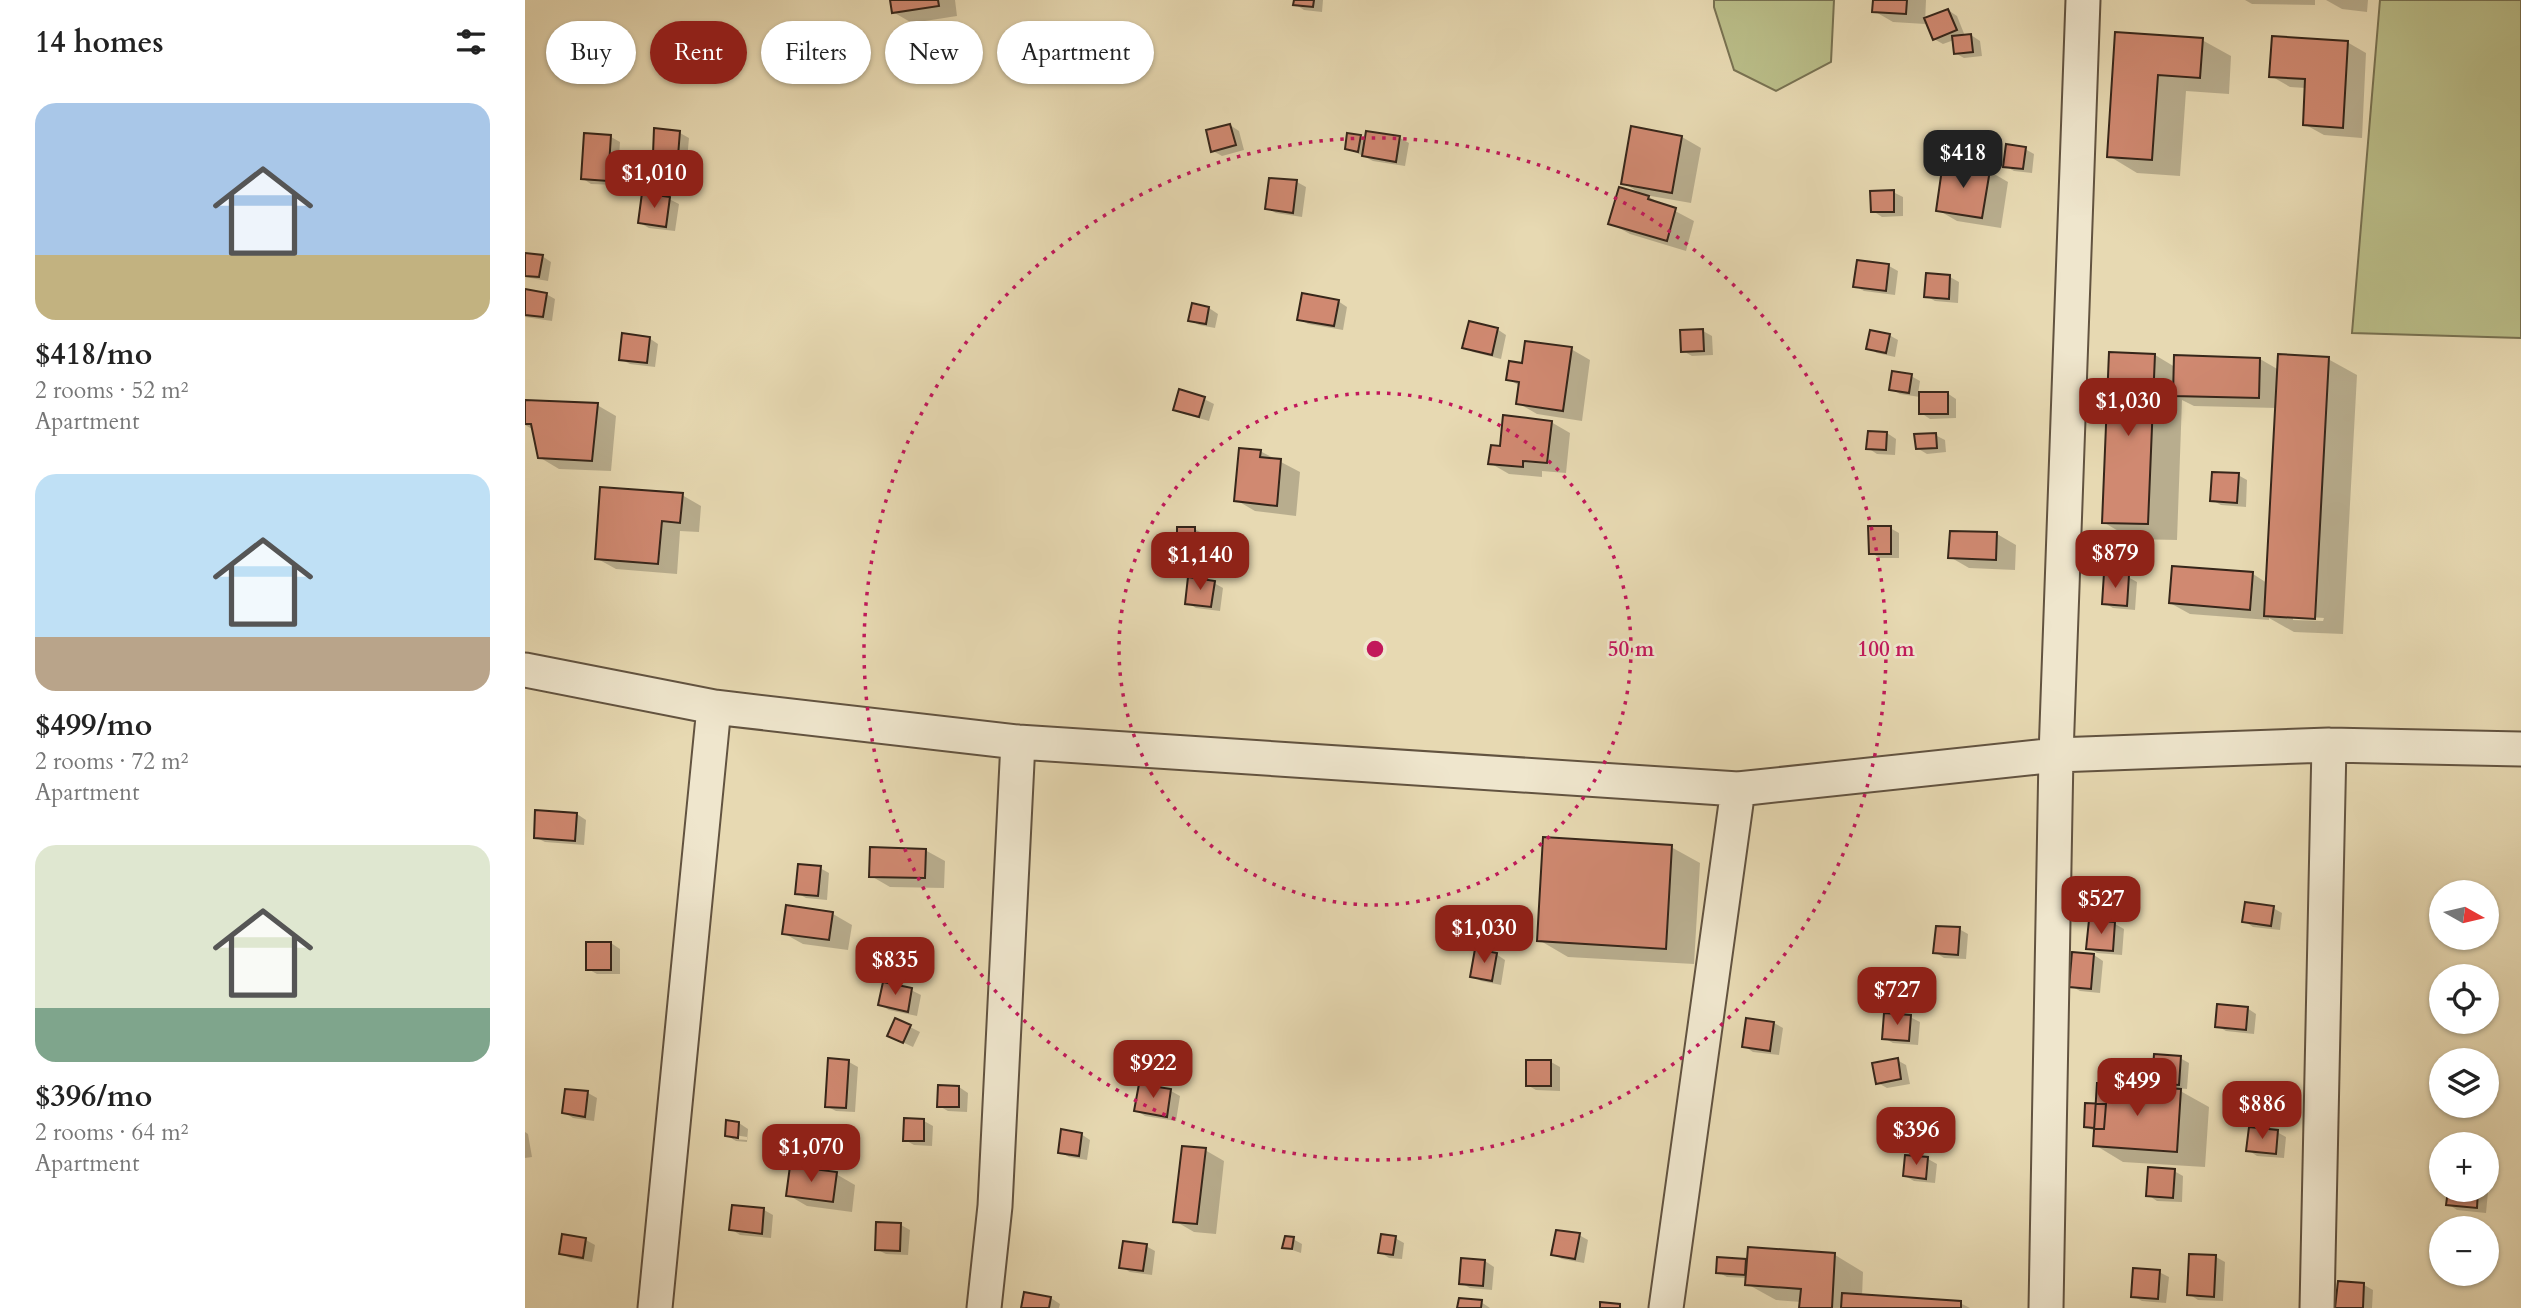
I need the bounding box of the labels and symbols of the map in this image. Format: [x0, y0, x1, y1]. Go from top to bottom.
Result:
pin: $418 [1922, 130, 2004, 190]
pin: $1,010 [597, 150, 711, 210]
pin: $1,030 [2071, 378, 2185, 438]
pin: $879 [2074, 530, 2156, 590]
pin: $1,140 [1143, 532, 1257, 592]
text: 50 m [1608, 635, 1655, 664]
text: 100 m [1857, 635, 1915, 664]
centre of rings [1363, 637, 1387, 661]
pin: $527 [2060, 876, 2142, 936]
north arrow [2429, 880, 2499, 950]
pin: $1,030 [1427, 906, 1541, 965]
pin: $835 [854, 937, 936, 997]
pin: $727 [1856, 968, 1938, 1027]
pin: $922 [1112, 1040, 1194, 1100]
pin: $499 [2096, 1058, 2178, 1118]
pin: $886 [2221, 1082, 2303, 1141]
pin: $396 [1875, 1108, 1957, 1167]
pin: $1,070 [754, 1124, 868, 1184]

